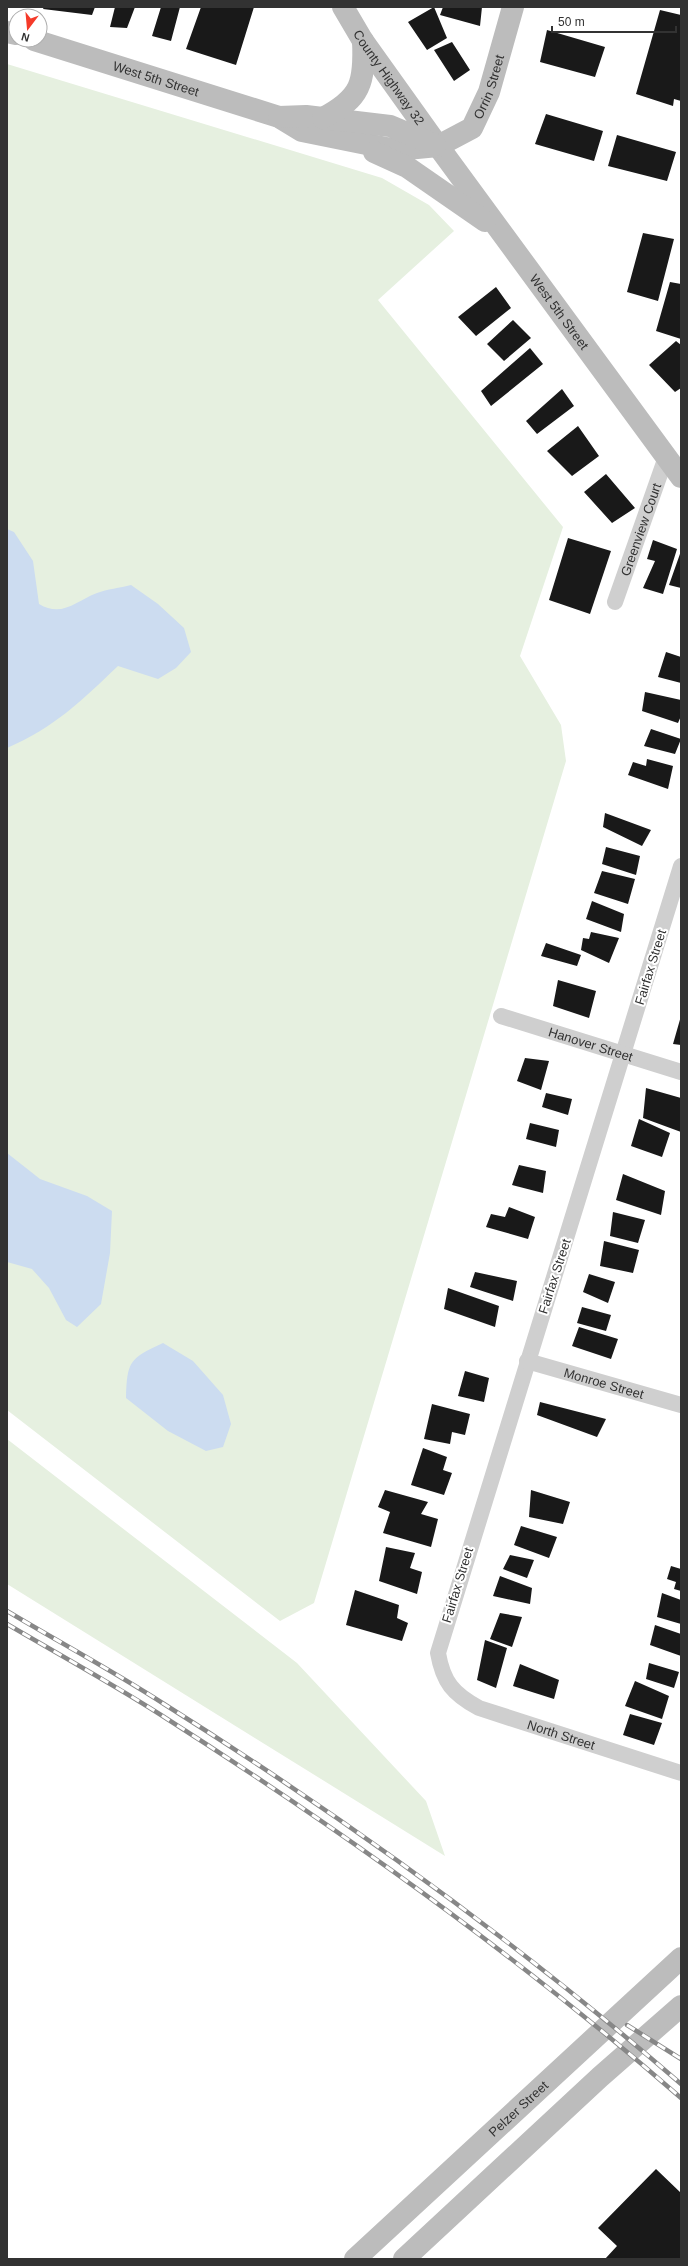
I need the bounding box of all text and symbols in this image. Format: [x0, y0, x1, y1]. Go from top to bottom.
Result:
north arrow [8, 8, 48, 48]
scale bar [552, 8, 676, 34]
text: 50 m [558, 15, 585, 29]
street label: County Highway 32 [350, 27, 427, 128]
text: N [20, 31, 31, 44]
street label: Orrin Street [470, 53, 507, 121]
street label: West 5th Street [111, 58, 201, 100]
street label: West 5th Street [527, 271, 592, 353]
street label: Greenview Court [618, 481, 664, 578]
street label: Fairfax Street [632, 927, 669, 1007]
street label: Hanover Street [547, 1024, 635, 1065]
street label: Fairfax Street [535, 1236, 574, 1316]
street label: Monroe Street [562, 1365, 646, 1402]
street label: Fairfax Street [439, 1545, 476, 1625]
street label: North Street [525, 1717, 597, 1753]
street label: Pelzer Street [486, 2077, 551, 2140]

